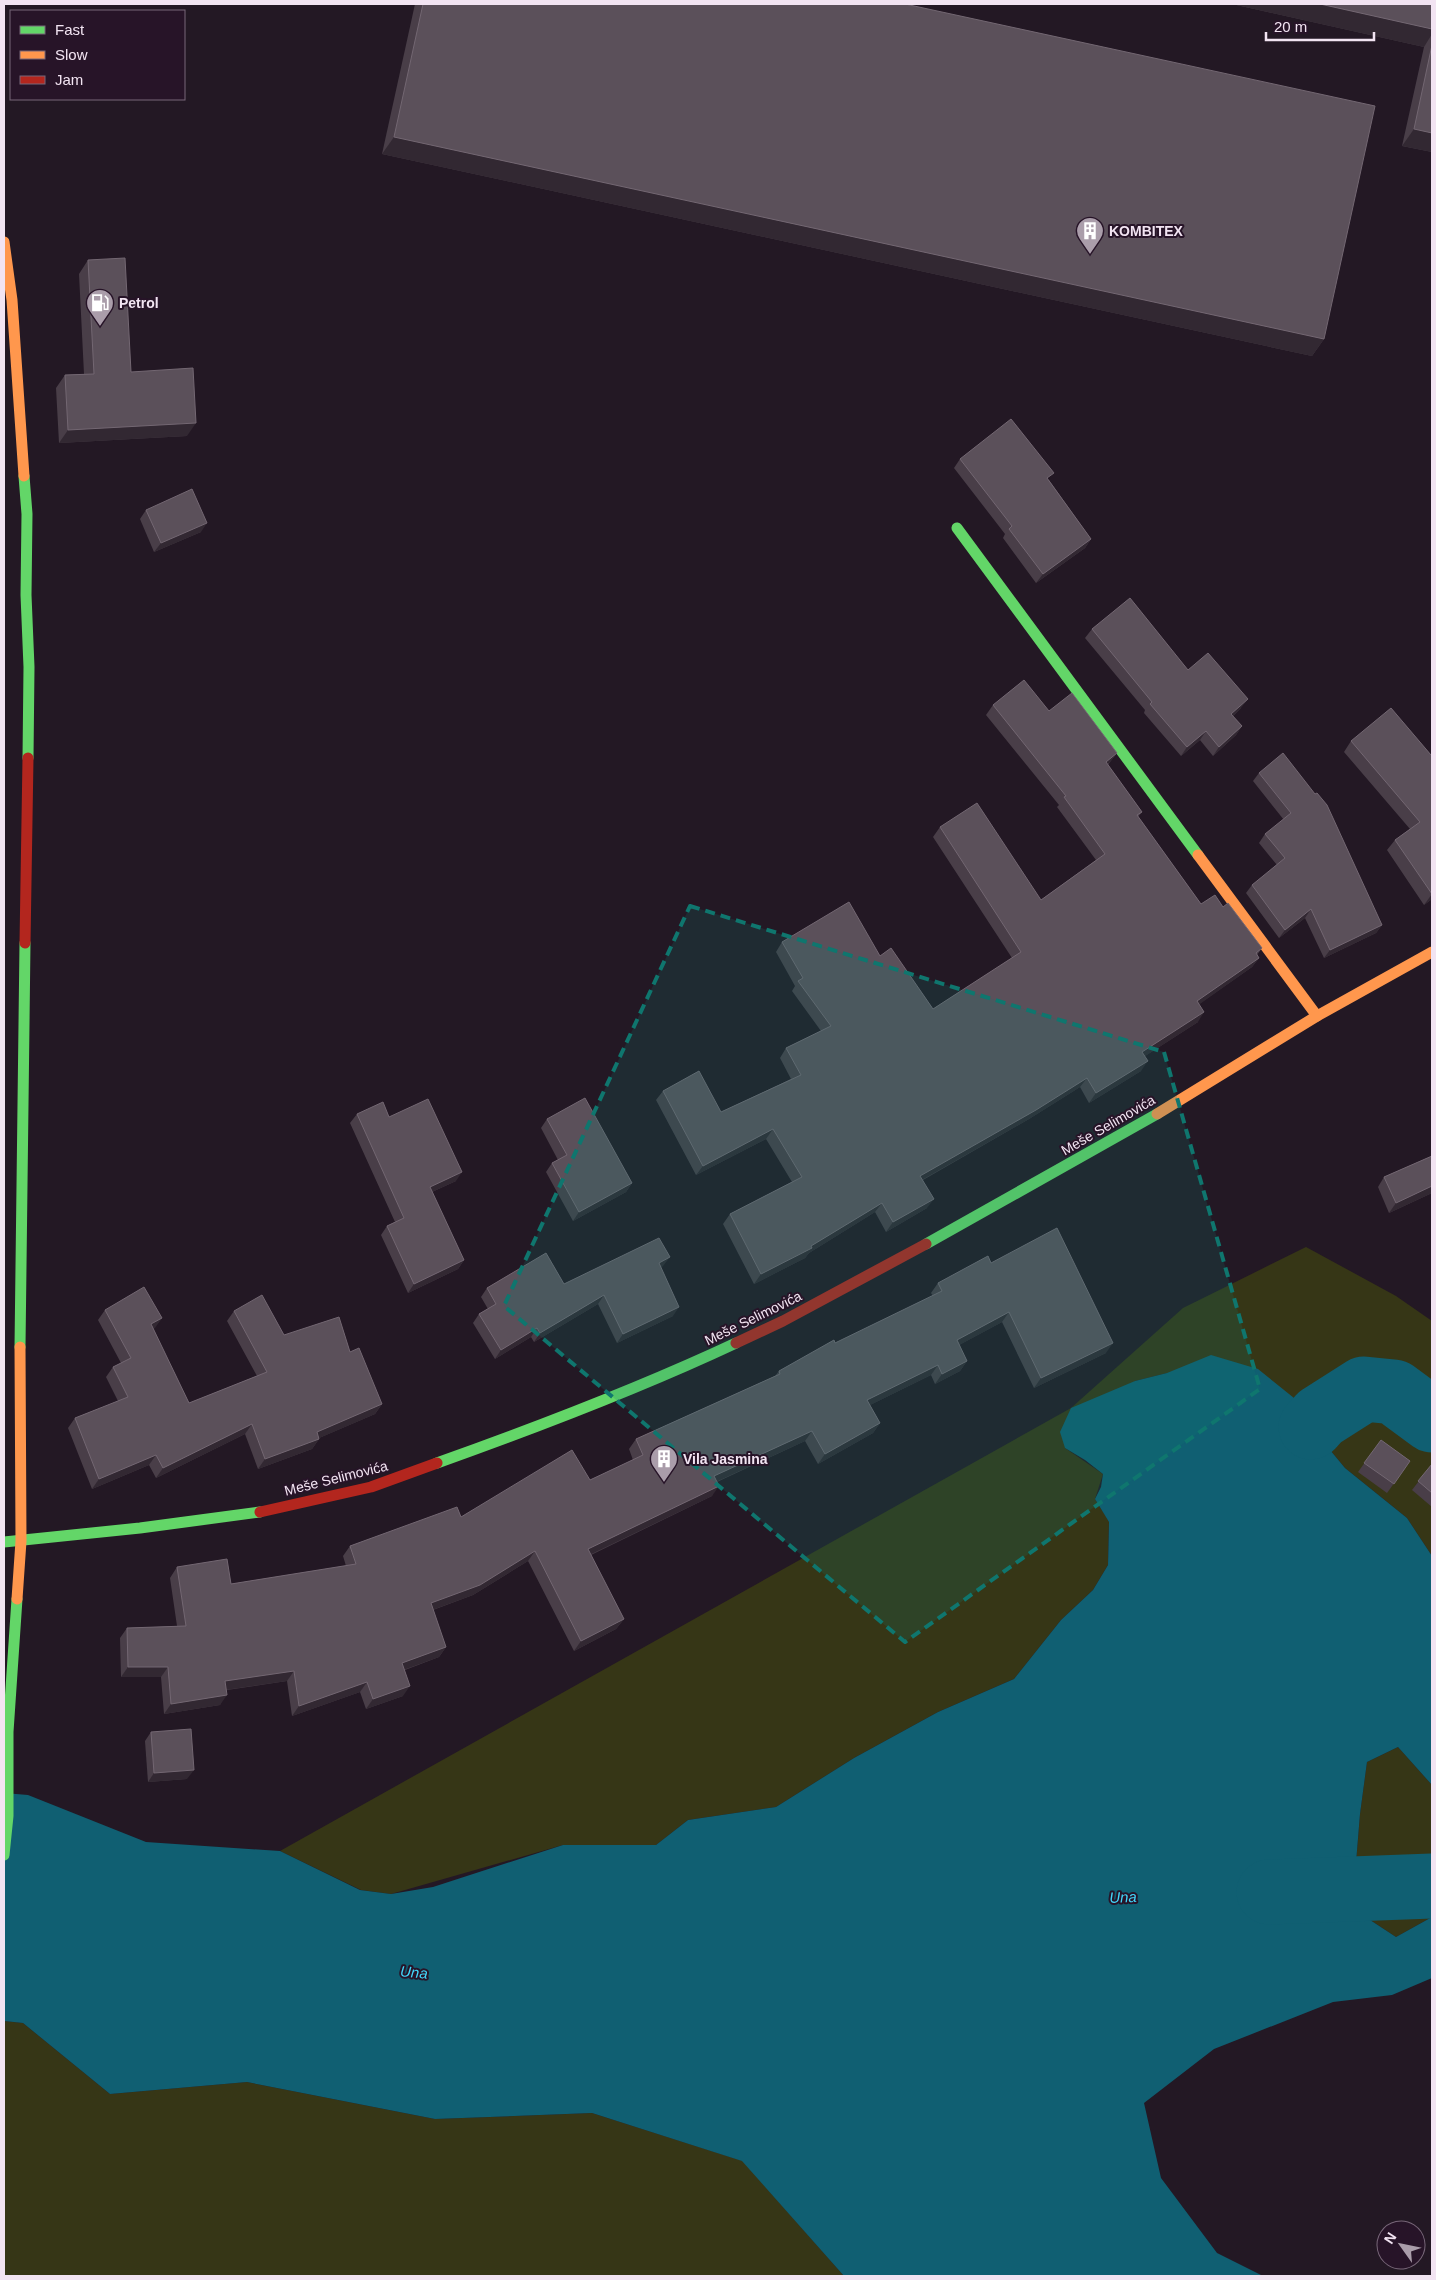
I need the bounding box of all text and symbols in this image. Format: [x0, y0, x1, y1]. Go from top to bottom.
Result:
legend [10, 10, 185, 100]
scale bar [1266, 10, 1374, 42]
text: 20 m [1274, 18, 1307, 35]
text: Fast [55, 21, 85, 38]
text: Slow [55, 46, 88, 63]
text: Jam [55, 71, 83, 88]
building icon: KOMBITEX [1075, 216, 1105, 255]
place label: KOMBITEX [1109, 223, 1184, 239]
fuel station icon: Petrol [85, 288, 115, 327]
place label: Petrol [119, 295, 159, 311]
street label: Meše Selimovića [1058, 1092, 1158, 1158]
street label: Meše Selimovića [702, 1288, 804, 1348]
building icon: Vila Jasmina [649, 1444, 679, 1483]
place label: Vila Jasmina [683, 1451, 768, 1467]
street label: Meše Selimovića [283, 1457, 389, 1499]
water label: Una [1109, 1888, 1137, 1906]
water label: Una [400, 1962, 428, 1982]
north arrow [1376, 2220, 1426, 2270]
text: N [1381, 2229, 1400, 2247]

